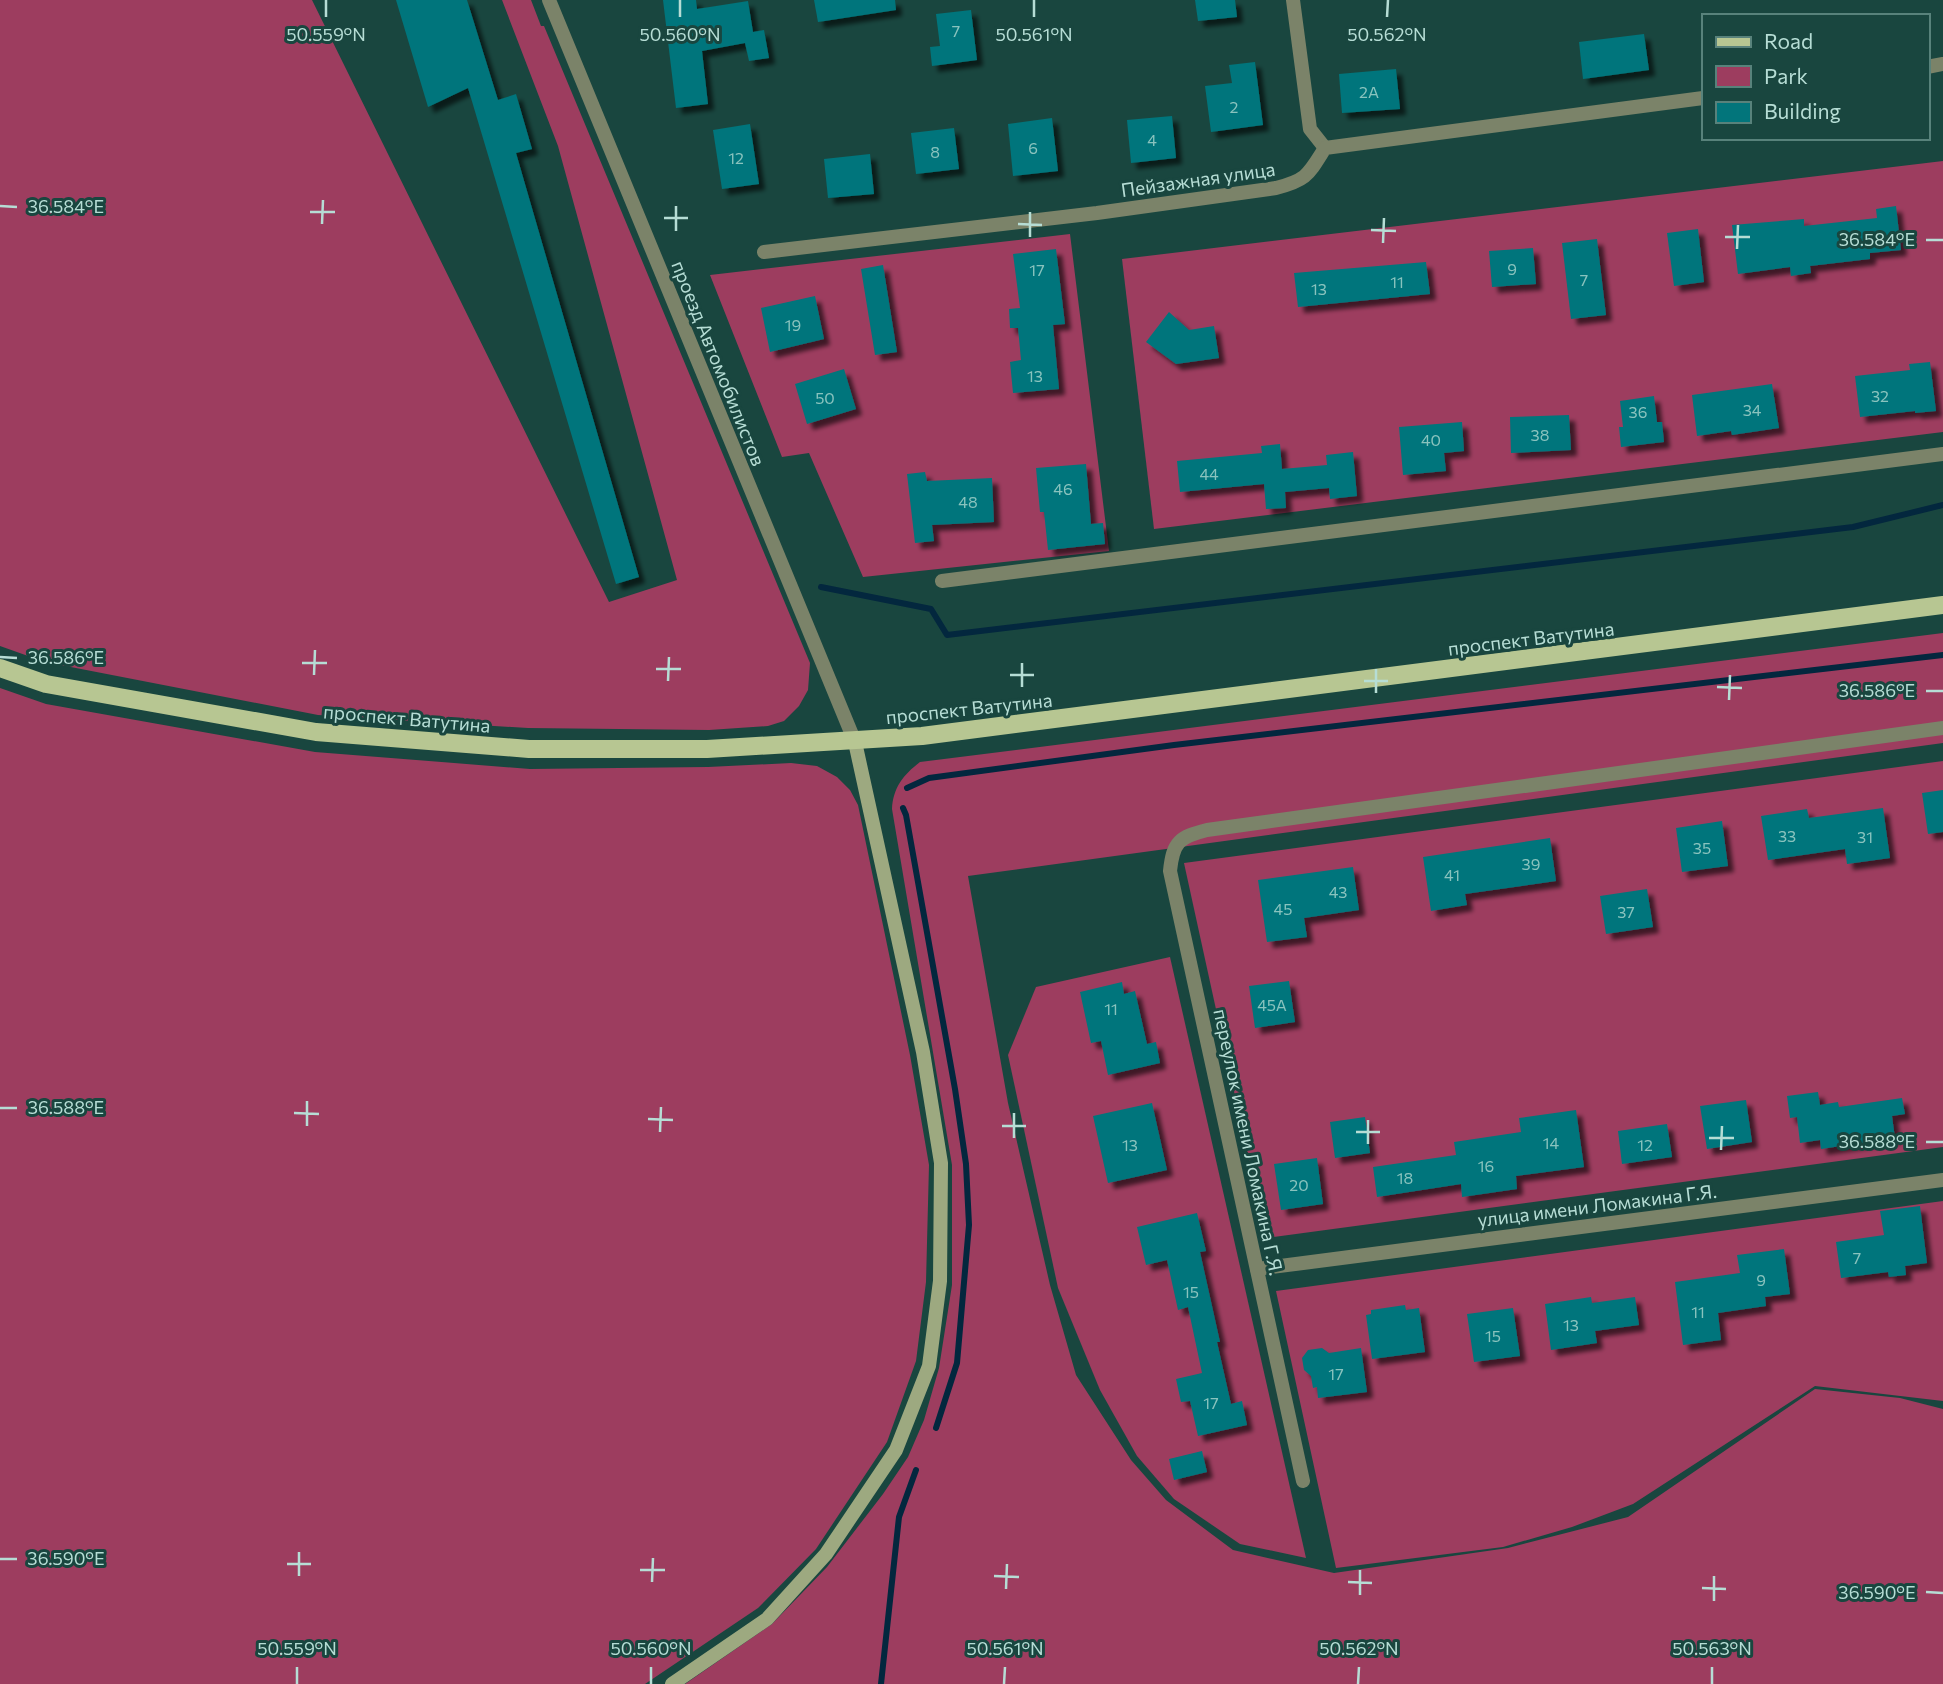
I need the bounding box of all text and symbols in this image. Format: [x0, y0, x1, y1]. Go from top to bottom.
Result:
legend [1702, 14, 1929, 140]
house number: 7 [952, 21, 960, 40]
text: 50.559°N [286, 23, 366, 45]
text: 50.560°N [639, 23, 721, 45]
text: 50.561°N [995, 23, 1073, 45]
text: 50.562°N [1347, 23, 1427, 45]
text: Road [1764, 28, 1813, 53]
text: Park [1764, 63, 1808, 88]
house number: 2А [1359, 82, 1379, 101]
house number: 2 [1230, 97, 1239, 116]
text: Building [1764, 98, 1841, 123]
house number: 4 [1147, 130, 1157, 149]
house number: 6 [1028, 138, 1038, 157]
house number: 8 [930, 142, 940, 161]
house number: 12 [728, 148, 744, 167]
street label: Пейзажная улица [1119, 157, 1277, 201]
text: 36.584°E [28, 195, 104, 217]
text: 36.584°E [1839, 228, 1915, 250]
street label: проезд Автомобилистов [667, 257, 771, 469]
house number: 9 [1507, 259, 1517, 278]
house number: 17 [1029, 260, 1045, 279]
house number: 7 [1580, 270, 1588, 289]
house number: 11 [1390, 272, 1404, 291]
house number: 13 [1311, 279, 1327, 298]
house number: 19 [785, 315, 801, 334]
house number: 13 [1027, 366, 1043, 385]
house number: 32 [1871, 386, 1889, 405]
house number: 50 [815, 388, 835, 407]
house number: 34 [1743, 400, 1762, 419]
house number: 36 [1629, 402, 1647, 421]
house number: 38 [1531, 425, 1549, 444]
house number: 40 [1421, 430, 1441, 449]
house number: 44 [1199, 464, 1219, 483]
house number: 46 [1053, 479, 1073, 498]
house number: 48 [958, 492, 978, 511]
street label: проспект Ватутина [1446, 616, 1616, 660]
text: 36.586°E [28, 646, 104, 668]
text: 36.586°E [1839, 679, 1915, 701]
street label: проспект Ватутина [884, 688, 1054, 728]
street label: проспект Ватутина [322, 699, 492, 737]
house number: 33 [1778, 826, 1796, 845]
house number: 31 [1857, 827, 1873, 846]
house number: 35 [1693, 838, 1711, 857]
house number: 39 [1522, 854, 1540, 873]
house number: 41 [1444, 865, 1460, 884]
house number: 43 [1329, 882, 1347, 901]
house number: 45 [1274, 899, 1292, 918]
house number: 37 [1617, 902, 1635, 921]
house number: 45А [1257, 995, 1287, 1014]
house number: 11 [1104, 999, 1118, 1018]
street label: переулок имени Ломакина Г.Я. [1209, 1006, 1289, 1278]
text: 36.588°E [28, 1096, 104, 1118]
text: 36.588°E [1839, 1130, 1915, 1152]
house number: 14 [1543, 1133, 1560, 1152]
house number: 13 [1122, 1135, 1138, 1154]
house number: 12 [1637, 1135, 1653, 1154]
house number: 16 [1478, 1156, 1494, 1175]
house number: 18 [1397, 1168, 1413, 1187]
house number: 20 [1289, 1175, 1309, 1194]
street label: улица имени Ломакина Г.Я. [1476, 1179, 1718, 1231]
house number: 7 [1853, 1248, 1861, 1267]
house number: 9 [1756, 1270, 1766, 1289]
house number: 15 [1183, 1282, 1199, 1301]
house number: 11 [1691, 1302, 1705, 1321]
house number: 13 [1563, 1315, 1579, 1334]
house number: 15 [1485, 1326, 1501, 1345]
house number: 17 [1328, 1364, 1344, 1383]
house number: 17 [1203, 1393, 1219, 1412]
text: 36.590°E [27, 1547, 105, 1569]
text: 36.590°E [1838, 1581, 1916, 1603]
text: 50.559°N [257, 1637, 337, 1659]
text: 50.560°N [610, 1637, 692, 1659]
text: 50.561°N [966, 1637, 1044, 1659]
text: 50.562°N [1319, 1637, 1399, 1659]
text: 50.563°N [1672, 1637, 1752, 1659]

